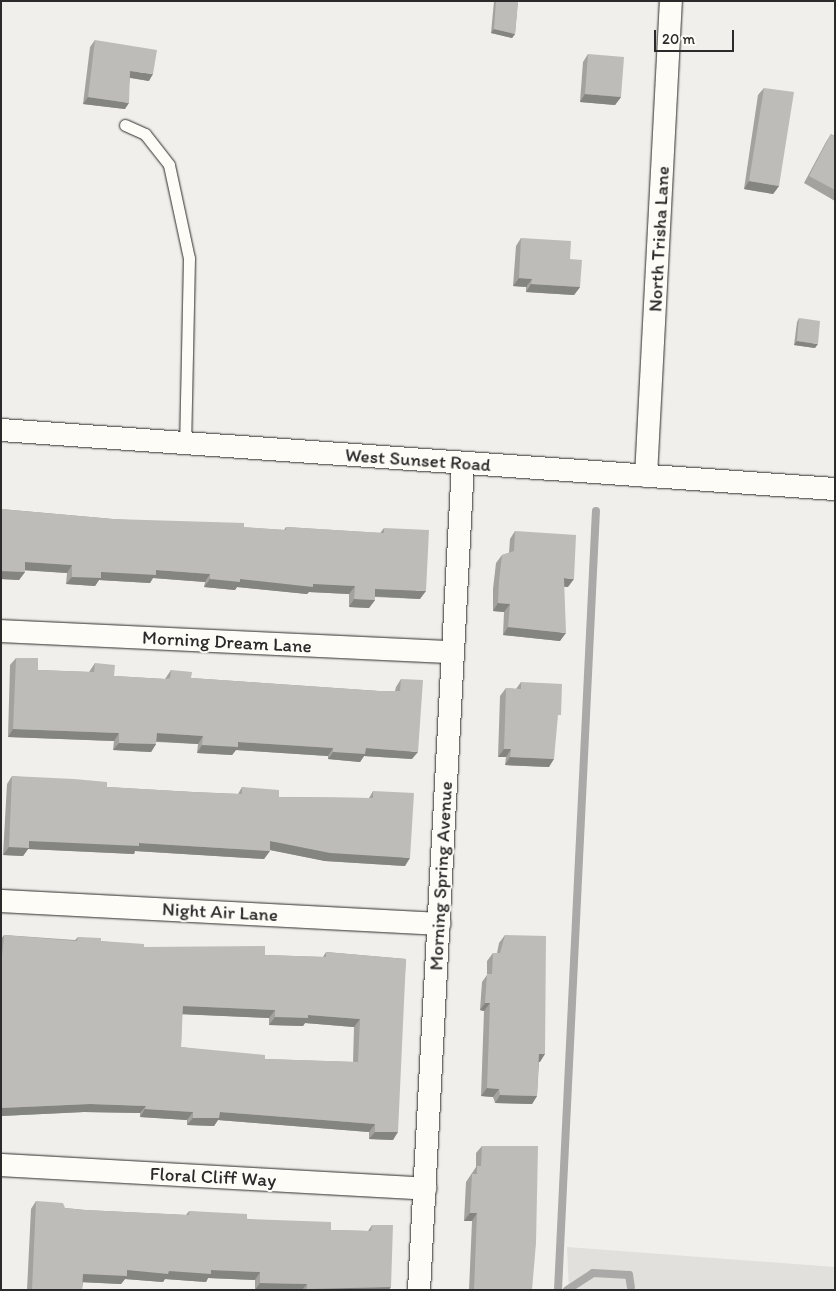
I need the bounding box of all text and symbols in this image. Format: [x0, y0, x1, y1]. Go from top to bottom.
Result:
scale bar [656, 20, 736, 52]
text: 20 m [662, 30, 695, 48]
street label: North Trisha Lane [644, 166, 674, 312]
street label: West Sunset Road [344, 444, 492, 476]
street label: Morning Dream Lane [142, 626, 312, 658]
street label: Morning Spring Avenue [425, 781, 457, 971]
street label: Night Air Lane [161, 898, 279, 926]
street label: Floral Cliff Way [150, 1162, 276, 1192]

